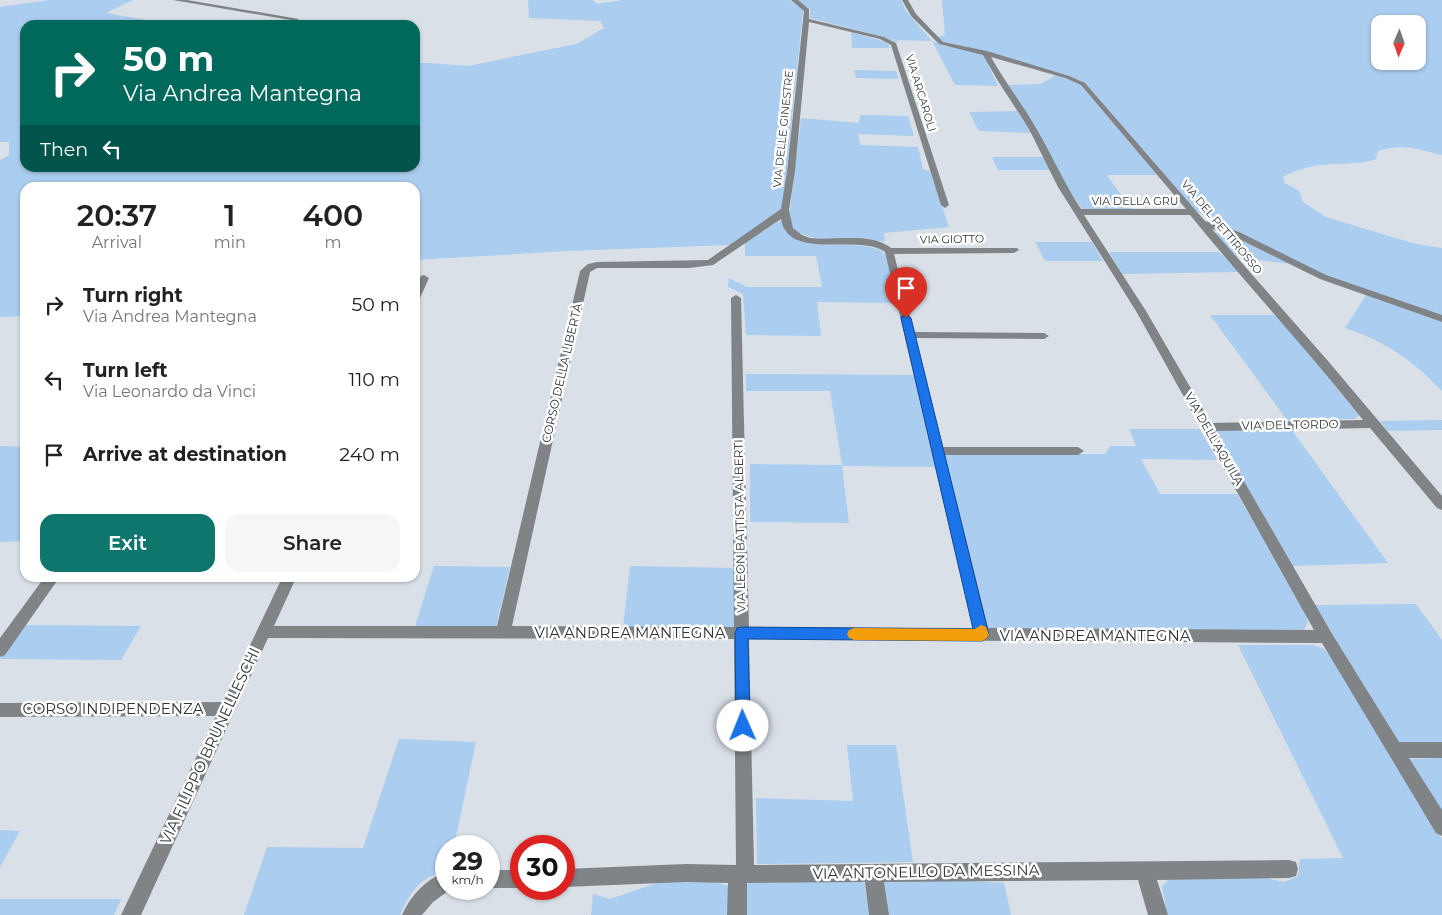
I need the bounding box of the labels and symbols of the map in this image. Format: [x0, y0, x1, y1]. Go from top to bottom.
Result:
north arrow [1371, 15, 1426, 70]
street label: VIA ARCAROLI [903, 53, 939, 133]
street label: VIA DELLE GINESTRE [770, 70, 796, 188]
street label: VIA DEL PETTIROSSO [1179, 177, 1265, 277]
street label: VIA DELLA GRU [1092, 194, 1178, 208]
street label: VIA GIOTTO [920, 231, 984, 247]
pin [885, 267, 927, 318]
street label: CORSO DELLA LIBERTÀ [538, 301, 585, 444]
street label: VIA DELL'AQUILA [1182, 390, 1247, 488]
street label: VIA DEL TORDO [1241, 416, 1339, 433]
street label: VIA LEON BATTISTA ALBERTI [730, 439, 749, 613]
street label: VIA ANDREA MANTEGNA [535, 623, 726, 642]
street label: VIA ANDREA MANTEGNA [1000, 626, 1191, 645]
street label: VIA FILIPPO BRUNELLESCHI [155, 644, 264, 847]
street label: CORSO INDIPENDENZA [23, 699, 204, 718]
position arrow [716, 699, 768, 751]
speed limit sign: 30 [510, 835, 575, 900]
street label: VIA ANTONELLO DA MESSINA [812, 860, 1040, 883]

